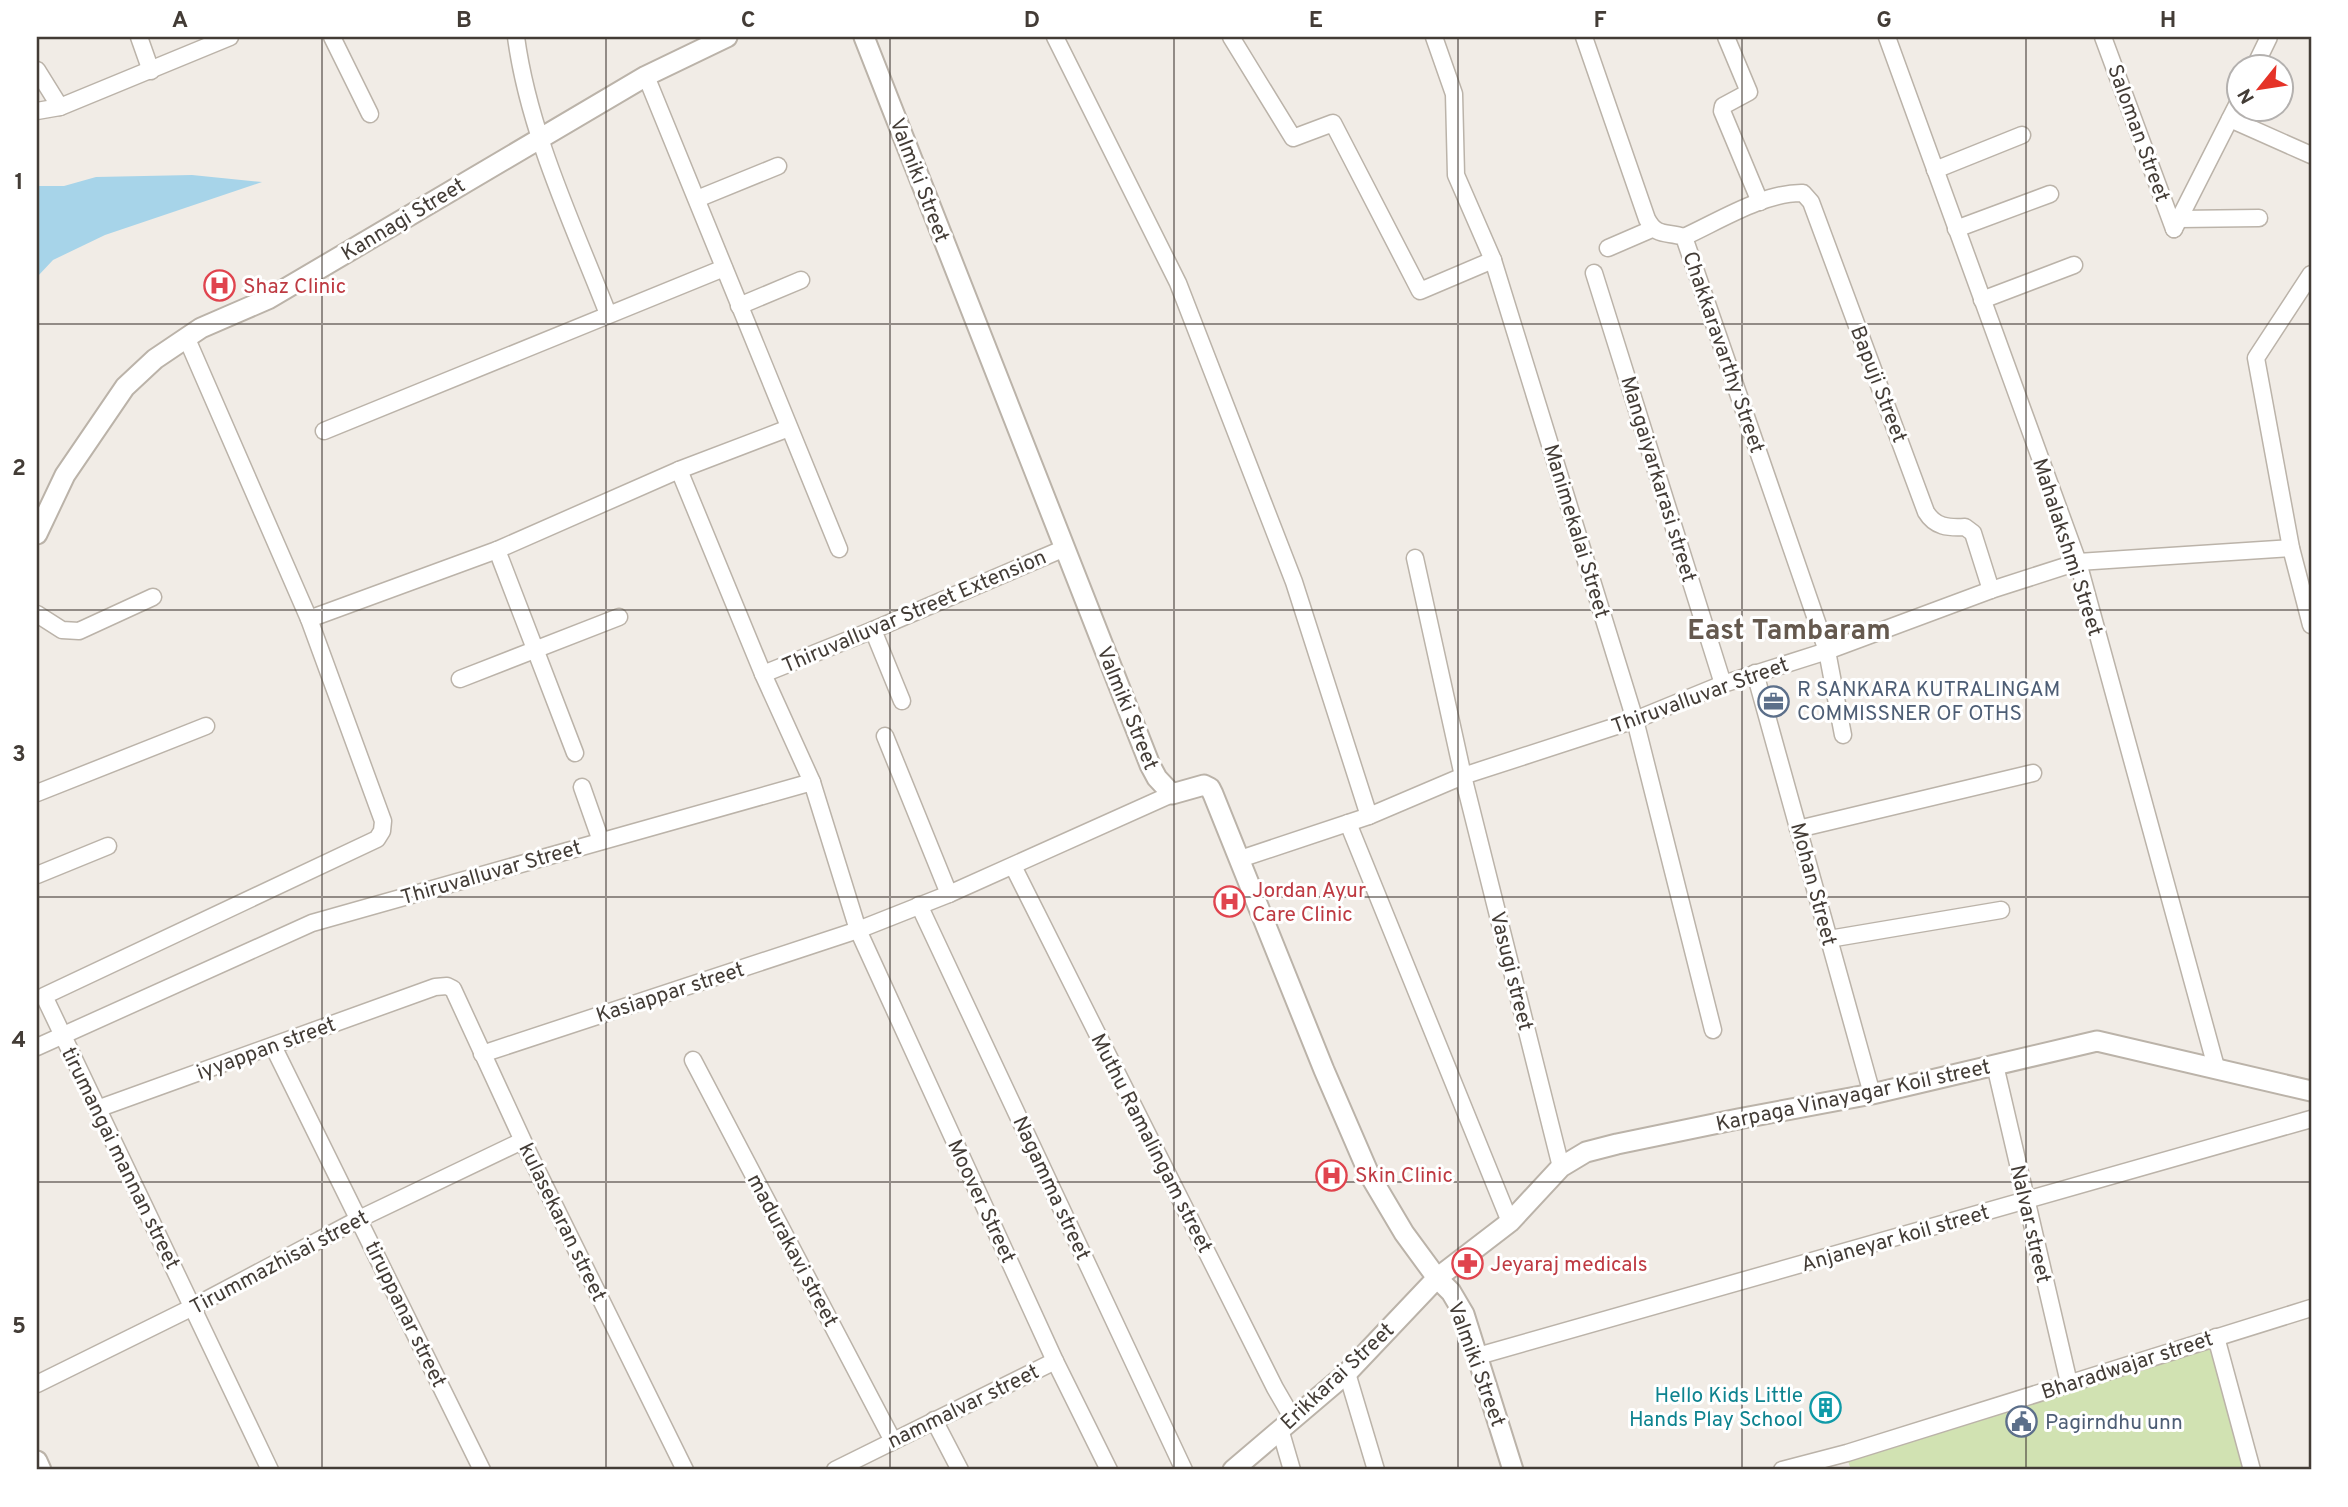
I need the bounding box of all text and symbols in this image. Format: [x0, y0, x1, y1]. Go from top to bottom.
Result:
text: A [172, 7, 188, 36]
text: B [456, 7, 472, 36]
text: C [741, 7, 755, 36]
text: D [1024, 7, 1040, 36]
text: E [1309, 7, 1323, 36]
text: F [1593, 7, 1607, 36]
text: G [1876, 7, 1892, 36]
text: H [2160, 7, 2176, 36]
north arrow [2226, 52, 2296, 122]
street label: Saloman Street [2100, 61, 2175, 206]
text: N [2233, 84, 2261, 107]
street label: Valmiki Street [883, 114, 955, 247]
text: 1 [14, 169, 24, 198]
street label: Kannagi Street [337, 173, 471, 268]
street label: Chakkaravarthy Street [1675, 248, 1770, 457]
hospital icon: Shaz Clinic [203, 269, 237, 303]
place label: Shaz Clinic [243, 274, 346, 301]
street label: Bapuji Street [1843, 322, 1912, 447]
street label: Mangaiyarkarasi street [1613, 373, 1702, 586]
street label: Manimekalai Street [1536, 441, 1615, 622]
text: 2 [12, 455, 26, 484]
street label: Mahalakshmi Street [2025, 455, 2108, 640]
street label: Thiruvalluvar Street Extension [778, 544, 1051, 680]
district label: East Tambaram [1687, 614, 1891, 650]
street label: Valmiki Street [1090, 643, 1164, 774]
street label: Thiruvalluvar Street [1608, 652, 1793, 741]
place label: R SANKARA KUTRALINGAM COMMISSNER OF OTHS [1797, 677, 2060, 728]
office icon: R SANKARA KUTRALINGAM COMMISSNER OF OTHS [1757, 684, 1791, 718]
text: 3 [12, 741, 26, 770]
street label: Mohan Street [1783, 820, 1842, 949]
street label: Thiruvalluvar Street [398, 835, 585, 912]
place label: Jordan Ayur Care Clinic [1252, 878, 1366, 929]
hospital icon: Jordan Ayur Care Clinic [1212, 885, 1246, 919]
street label: Vasugi street [1483, 909, 1538, 1034]
street label: Kasiappar street [593, 957, 748, 1030]
street label: iyyappan street [193, 1012, 340, 1087]
text: 4 [12, 1027, 26, 1056]
street label: Muthu Ramalingam street [1083, 1029, 1218, 1258]
street label: tirumangai mannan street [54, 1043, 185, 1274]
street label: Karpaga Vinayagar Koil street [1714, 1054, 1993, 1139]
street label: Nagamma street [1005, 1112, 1096, 1265]
street label: Moover Street [940, 1135, 1021, 1268]
street label: kulasekaran street [512, 1139, 612, 1306]
hospital icon: Skin Clinic [1315, 1158, 1349, 1192]
place label: Skin Clinic [1355, 1163, 1453, 1190]
street label: Nalvar street [2003, 1163, 2056, 1286]
street label: madurakavi street [740, 1170, 843, 1332]
street label: Anjaneyar koil street [1798, 1200, 1993, 1279]
street label: Tirummazhisai street [186, 1205, 374, 1322]
street label: tiruppanar street [358, 1237, 452, 1392]
pharmacy icon: Jeyaraj medicals [1450, 1247, 1484, 1281]
place label: Jeyaraj medicals [1490, 1252, 1648, 1279]
street label: Valmiki Street [1440, 1298, 1511, 1431]
text: 5 [12, 1313, 26, 1342]
street label: Erikkarai Street [1275, 1317, 1401, 1437]
street label: Bharadwajar street [2038, 1326, 2217, 1407]
street label: nammalvar street [883, 1359, 1044, 1456]
place label: Hello Kids Little Hands Play School [1629, 1383, 1803, 1434]
building icon: Hello Kids Little Hands Play School [1809, 1390, 1843, 1424]
public building icon: Pagirndhu unn [2005, 1405, 2039, 1439]
place label: Pagirndhu unn [2045, 1410, 2183, 1437]

